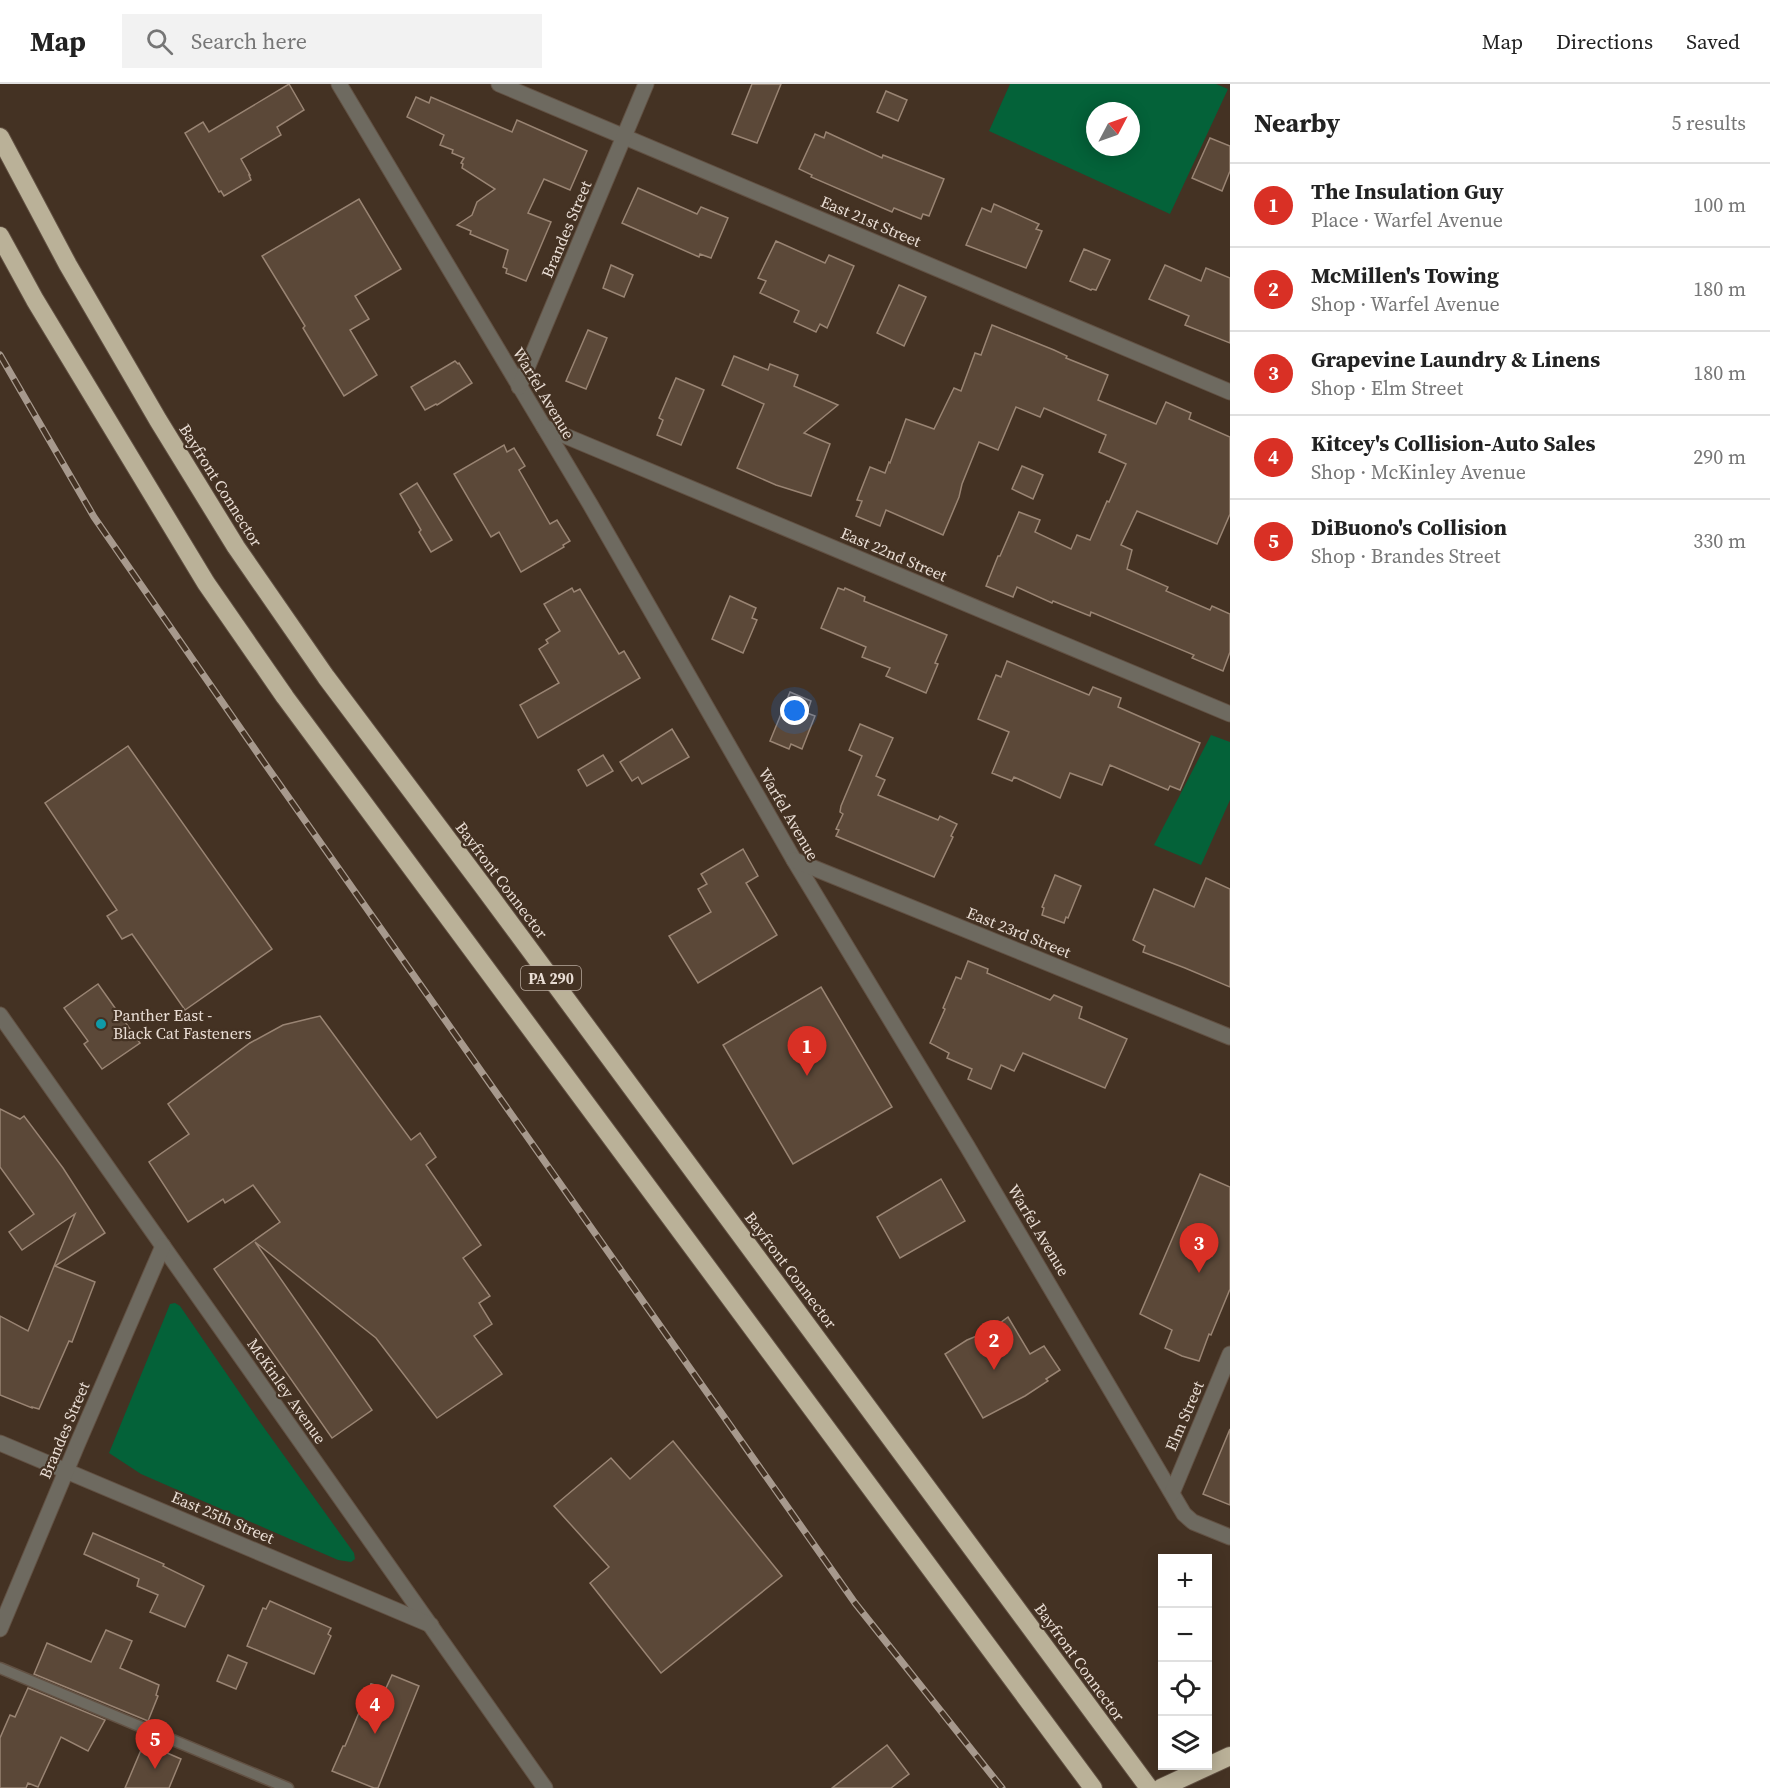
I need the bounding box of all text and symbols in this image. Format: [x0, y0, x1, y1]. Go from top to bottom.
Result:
search box [122, 14, 542, 68]
text: Map [30, 22, 86, 60]
icon: search [143, 25, 176, 58]
text: Search here [191, 26, 307, 56]
text: Map [1482, 27, 1523, 56]
text: Directions [1556, 27, 1653, 56]
text: Saved [1686, 27, 1740, 56]
north arrow [1086, 102, 1140, 156]
text: Nearby [1254, 105, 1340, 141]
text: 5 results [1671, 109, 1746, 137]
street label: Brandes Street [536, 176, 597, 281]
text: The Insulation Guy [1311, 176, 1504, 206]
street label: East 21st Street [817, 190, 925, 252]
text: 1 [1268, 191, 1279, 219]
text: 100 m [1693, 191, 1746, 219]
text: Place · Warfel Avenue [1311, 206, 1503, 234]
text: McMillen's Towing [1311, 260, 1499, 290]
text: 2 [1268, 275, 1279, 303]
text: 180 m [1693, 275, 1746, 303]
text: Shop · Warfel Avenue [1311, 290, 1500, 318]
street label: Warfel Avenue [508, 343, 580, 443]
text: Grapevine Laundry & Linens [1311, 344, 1600, 374]
text: 3 [1268, 359, 1279, 387]
text: 180 m [1693, 359, 1746, 387]
text: Shop · Elm Street [1311, 374, 1463, 402]
street label: Bayfront Connector [174, 419, 268, 551]
text: Kitcey's Collision-Auto Sales [1311, 428, 1596, 458]
text: 4 [1268, 443, 1279, 471]
text: 290 m [1693, 443, 1746, 471]
text: Shop · McKinley Avenue [1311, 458, 1526, 486]
text: DiBuono's Collision [1311, 512, 1507, 542]
street label: East 22nd Street [837, 522, 951, 587]
text: 5 [1268, 527, 1279, 555]
text: 330 m [1693, 527, 1746, 555]
text: Shop · Brandes Street [1311, 542, 1500, 570]
your location [780, 696, 809, 725]
street label: Warfel Avenue [754, 764, 824, 864]
street label: Bayfront Connector [451, 817, 553, 943]
street label: East 23rd Street [964, 901, 1075, 963]
road number: PA 290 [521, 966, 581, 990]
place label: Panther East - Black Cat Fasteners [113, 1004, 251, 1044]
marker: Panther East - Black Cat Fasteners [94, 1017, 108, 1031]
pin: 1 [788, 1026, 826, 1076]
street label: Warfel Avenue [1003, 1180, 1075, 1280]
street label: Bayfront Connector [740, 1207, 842, 1333]
pin: 3 [1180, 1224, 1218, 1273]
pin: 2 [974, 1320, 1014, 1370]
street label: McKinley Avenue [242, 1334, 332, 1448]
street label: Brandes Street [34, 1377, 95, 1482]
street label: Elm Street [1159, 1377, 1209, 1454]
street label: East 25th Street [168, 1485, 278, 1549]
map controls [1158, 1554, 1212, 1770]
button: + [1158, 1554, 1212, 1608]
street label: Bayfront Connector [1030, 1599, 1130, 1726]
button: − [1158, 1608, 1212, 1662]
button: locate [1158, 1662, 1212, 1716]
pin: 4 [356, 1684, 394, 1734]
button: layers [1158, 1716, 1212, 1770]
pin: 5 [136, 1720, 174, 1769]

